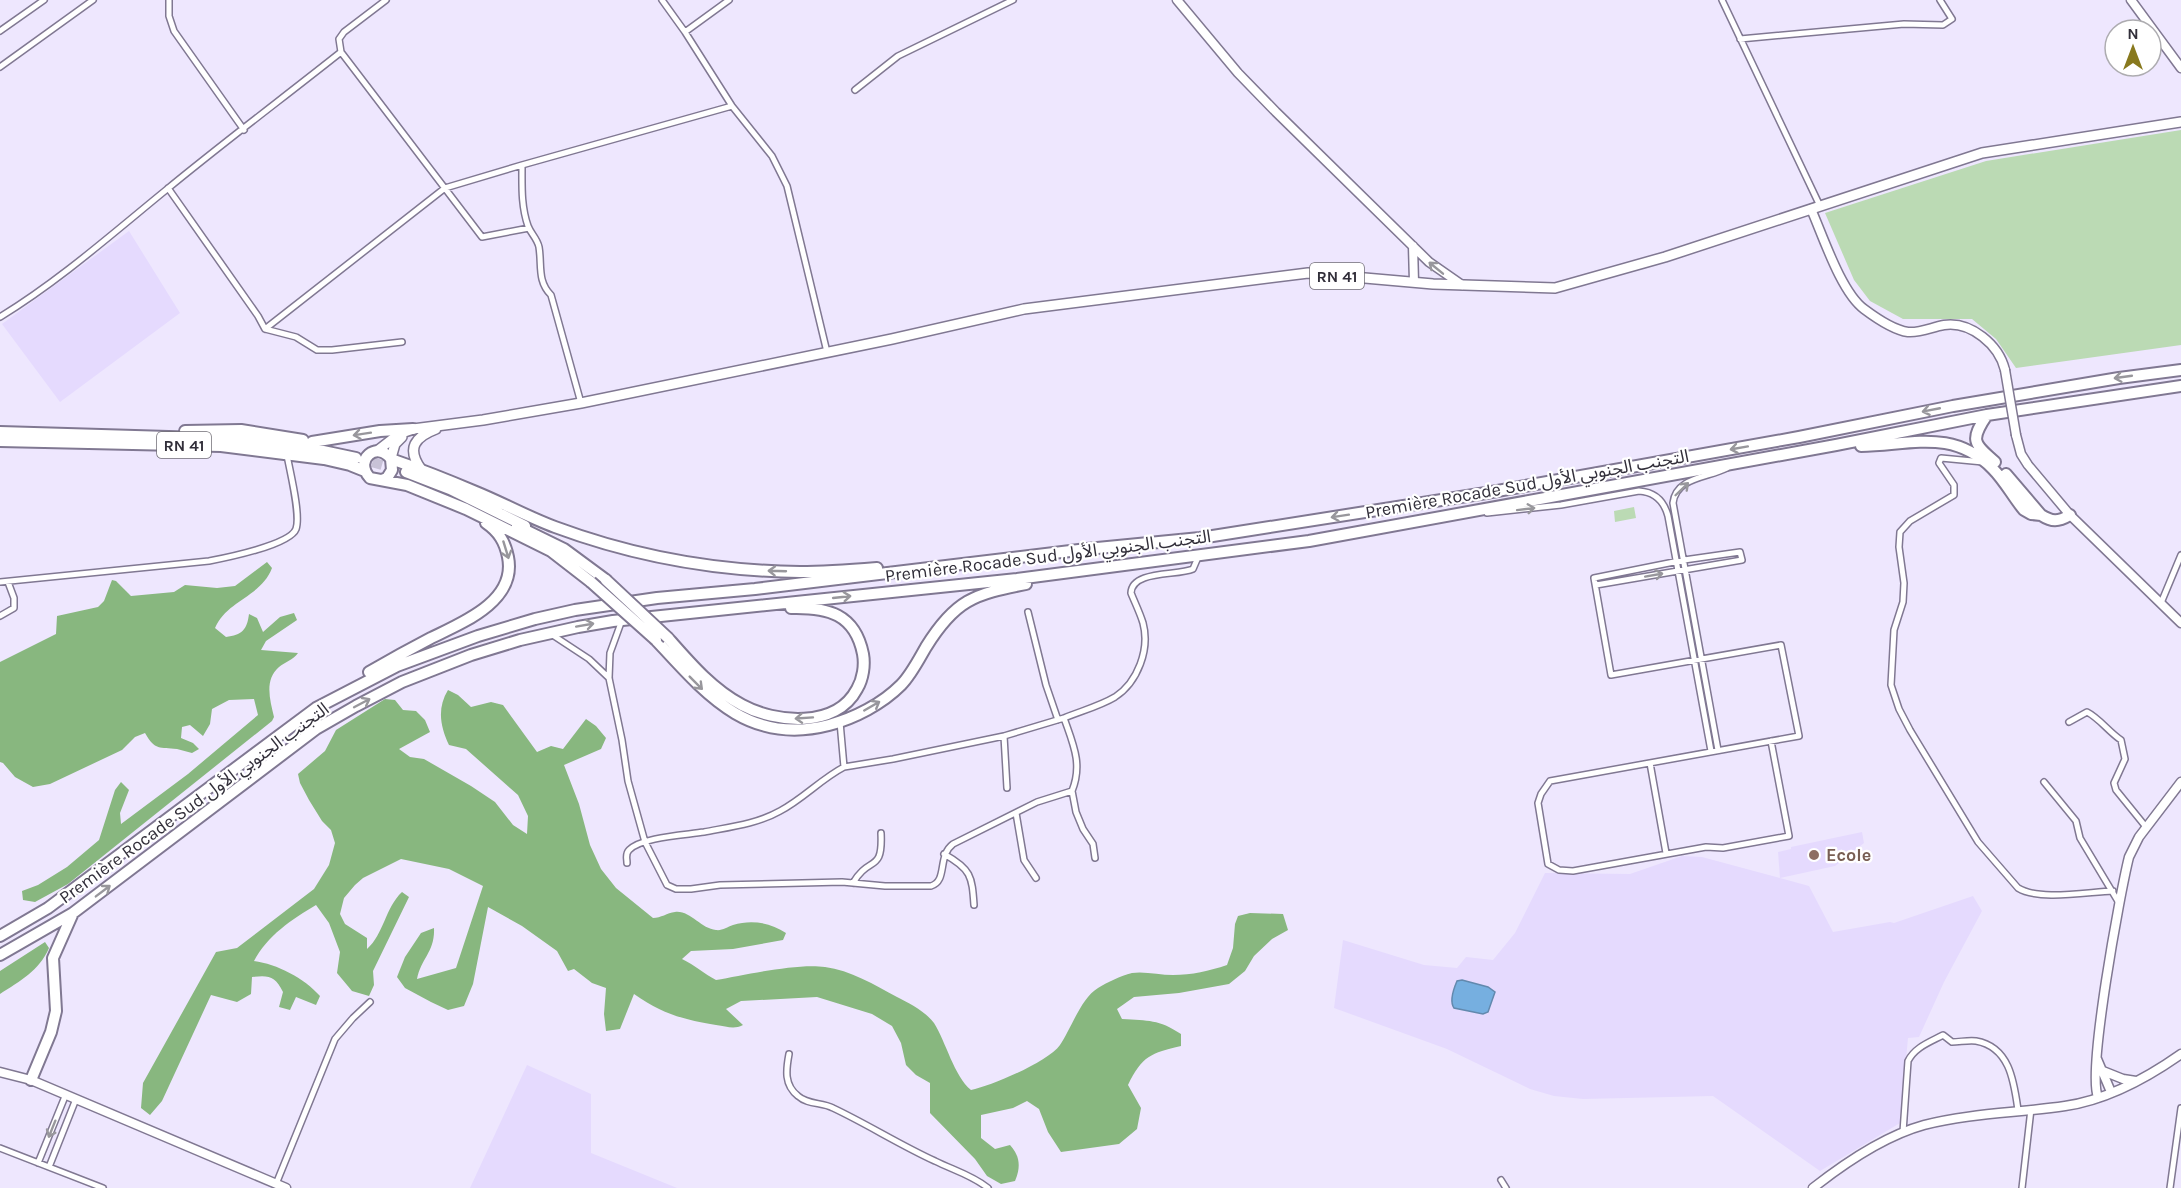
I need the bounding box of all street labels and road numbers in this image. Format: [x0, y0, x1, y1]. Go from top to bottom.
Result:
road number: RN 41 [1310, 263, 1364, 289]
road number: RN 41 [157, 432, 211, 458]
street label: Première Rocade Sud التجنب الجنوبي الأول [1363, 445, 1691, 525]
street label: Première Rocade Sud التجنب الجنوبي الأول [884, 525, 1212, 589]
street label: Première Rocade Sud التجنب الجنوبي الأول [55, 698, 335, 910]

